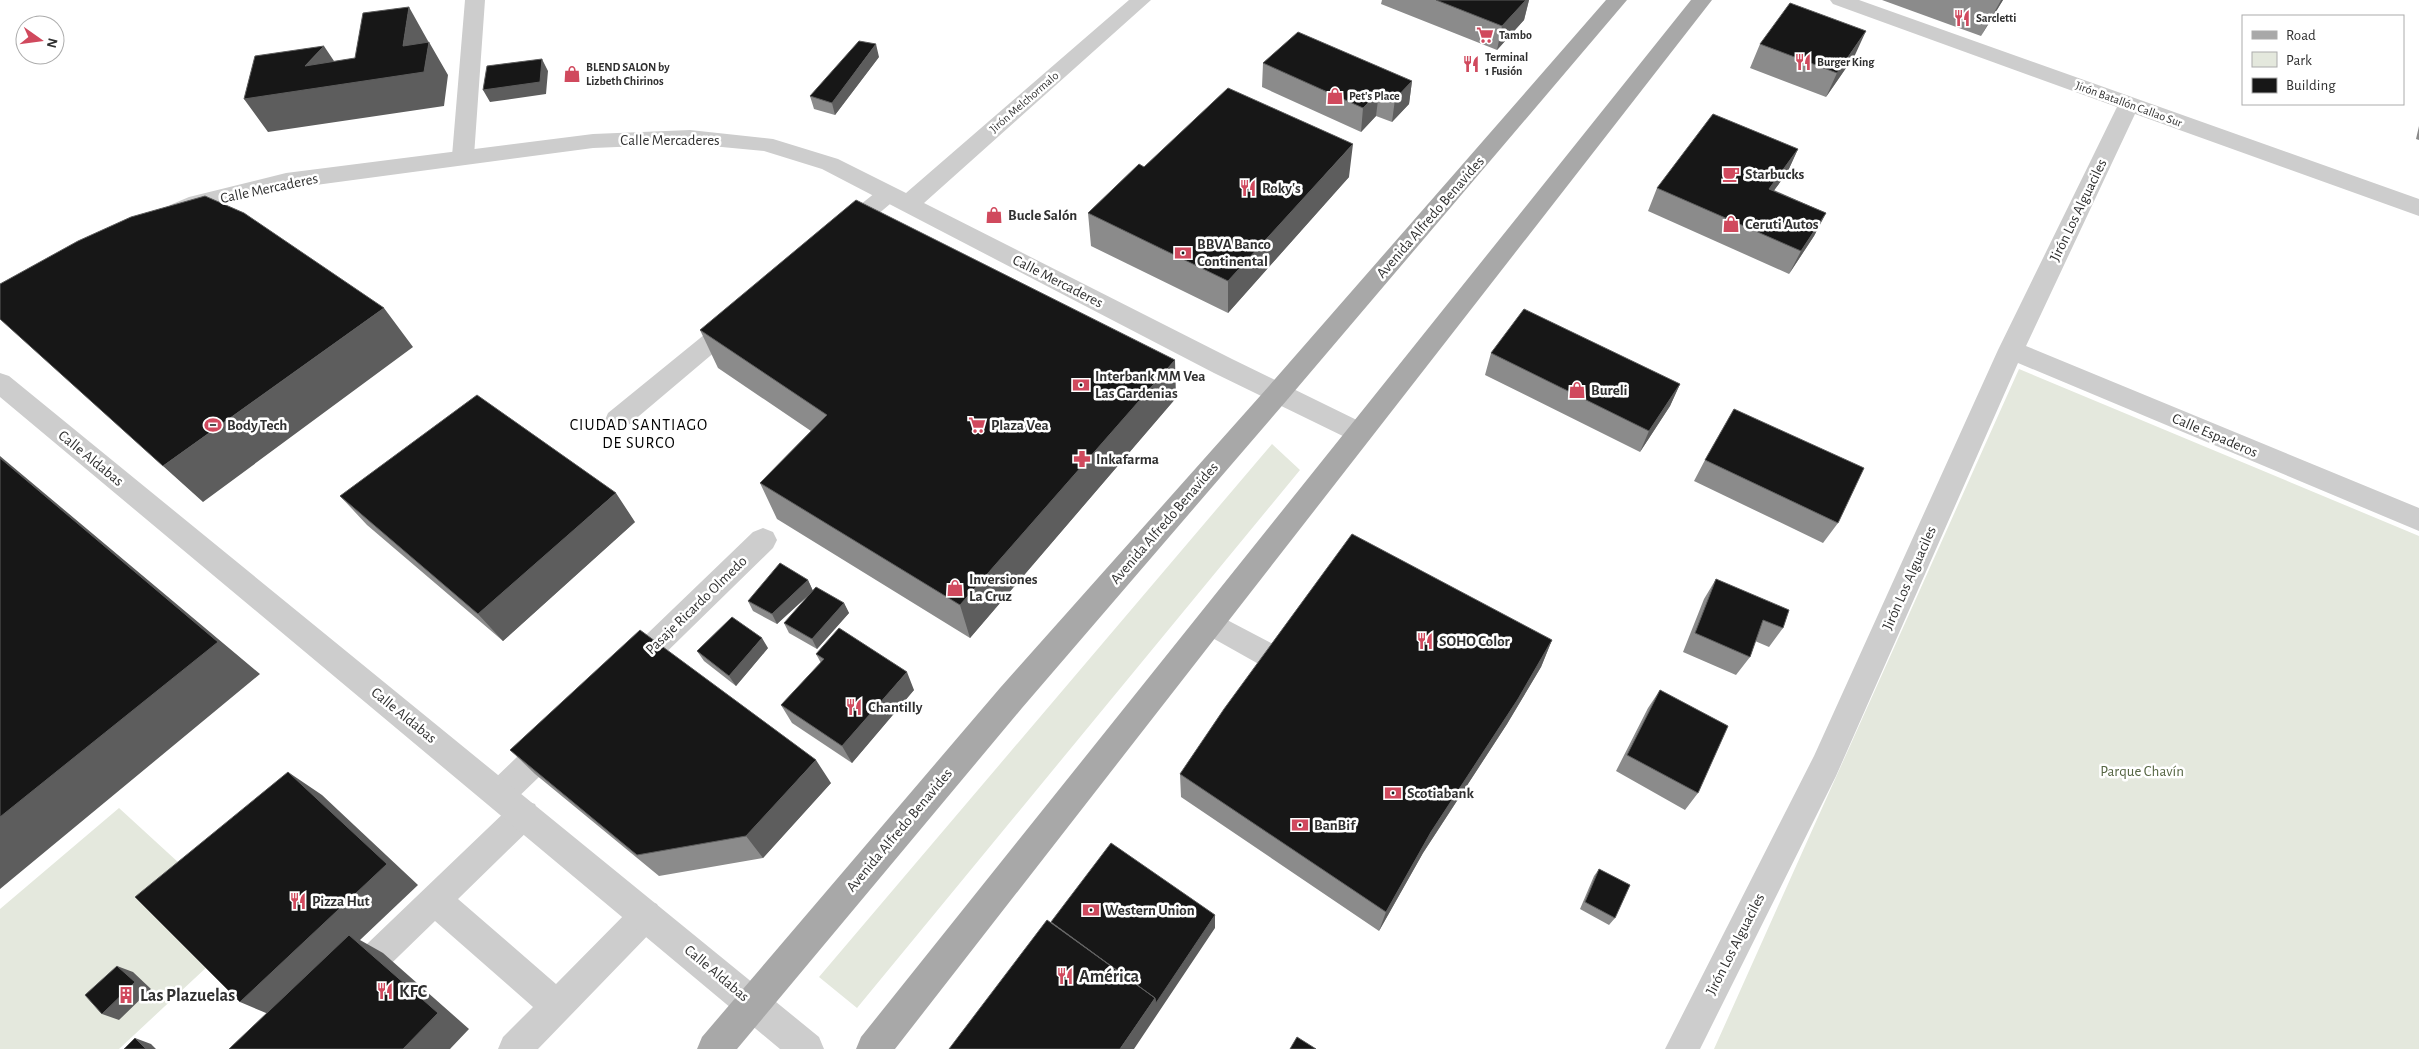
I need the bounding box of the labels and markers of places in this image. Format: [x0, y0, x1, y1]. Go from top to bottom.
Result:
restaurant icon: Sarcletti [1952, 8, 1972, 28]
place label: Sarcletti [1976, 12, 2016, 24]
supermarket icon: Tambo [1475, 25, 1495, 45]
place label: Tambo [1499, 29, 1532, 41]
place label: Terminal 1 Fusión [1485, 51, 1528, 77]
restaurant icon: Burger King [1793, 52, 1813, 72]
restaurant icon: Terminal 1 Fusión [1461, 54, 1481, 74]
place label: Burger King [1817, 56, 1875, 68]
place label: BLEND SALON by Lizbeth Chirinos [586, 61, 670, 87]
shop icon: BLEND SALON by Lizbeth Chirinos [562, 64, 582, 84]
shop icon: Pet's Place [1325, 86, 1345, 106]
place label: Pet's Place [1349, 90, 1400, 102]
cafe icon: Starbucks [1721, 164, 1741, 184]
place label: Starbucks [1745, 167, 1805, 182]
restaurant icon: Roky's [1238, 178, 1258, 198]
place label: Roky's [1262, 181, 1301, 196]
shop icon: Bucle Salón [984, 205, 1004, 225]
place label: Bucle Salón [1008, 208, 1077, 223]
shop icon: Ceruti Autos [1721, 214, 1741, 234]
place label: Ceruti Autos [1745, 217, 1819, 232]
place label: BBVA Banco Continental [1197, 237, 1271, 269]
bank icon: BBVA Banco Continental [1173, 243, 1193, 263]
place label: Interbank MM Vea Las Gardenias [1095, 369, 1206, 401]
bank icon: Interbank MM Vea Las Gardenias [1071, 375, 1091, 395]
shop icon: Bureli [1567, 380, 1587, 400]
place label: Bureli [1591, 383, 1628, 398]
sports icon: Body Tech [203, 415, 223, 435]
supermarket icon: Plaza Vea [967, 415, 987, 435]
place label: Body Tech [227, 418, 287, 433]
place label: Plaza Vea [991, 418, 1049, 433]
pharmacy icon: Inkafarma [1072, 449, 1092, 469]
place label: Inkafarma [1096, 452, 1159, 467]
place label: Inversiones La Cruz [969, 572, 1038, 604]
shop icon: Inversiones La Cruz [945, 578, 965, 598]
restaurant icon: SOHO Color [1415, 631, 1435, 651]
place label: SOHO Color [1439, 634, 1510, 649]
restaurant icon: Chantilly [844, 697, 864, 717]
place label: Chantilly [868, 700, 923, 715]
bank icon: Scotiabank [1383, 783, 1403, 803]
place label: Scotiabank [1407, 786, 1475, 801]
bank icon: BanBif [1290, 815, 1310, 835]
place label: BanBif [1314, 818, 1356, 833]
restaurant icon: Pizza Hut [288, 891, 308, 911]
place label: Pizza Hut [312, 894, 370, 909]
bank icon: Western Union [1081, 900, 1101, 920]
place label: Western Union [1105, 903, 1195, 918]
restaurant icon: América [1055, 966, 1075, 986]
place label: América [1079, 968, 1139, 986]
restaurant icon: KFC [375, 981, 395, 1001]
place label: KFC [399, 983, 428, 1001]
building icon: Las Plazuelas [116, 985, 136, 1005]
place label: Las Plazuelas [140, 987, 235, 1005]

